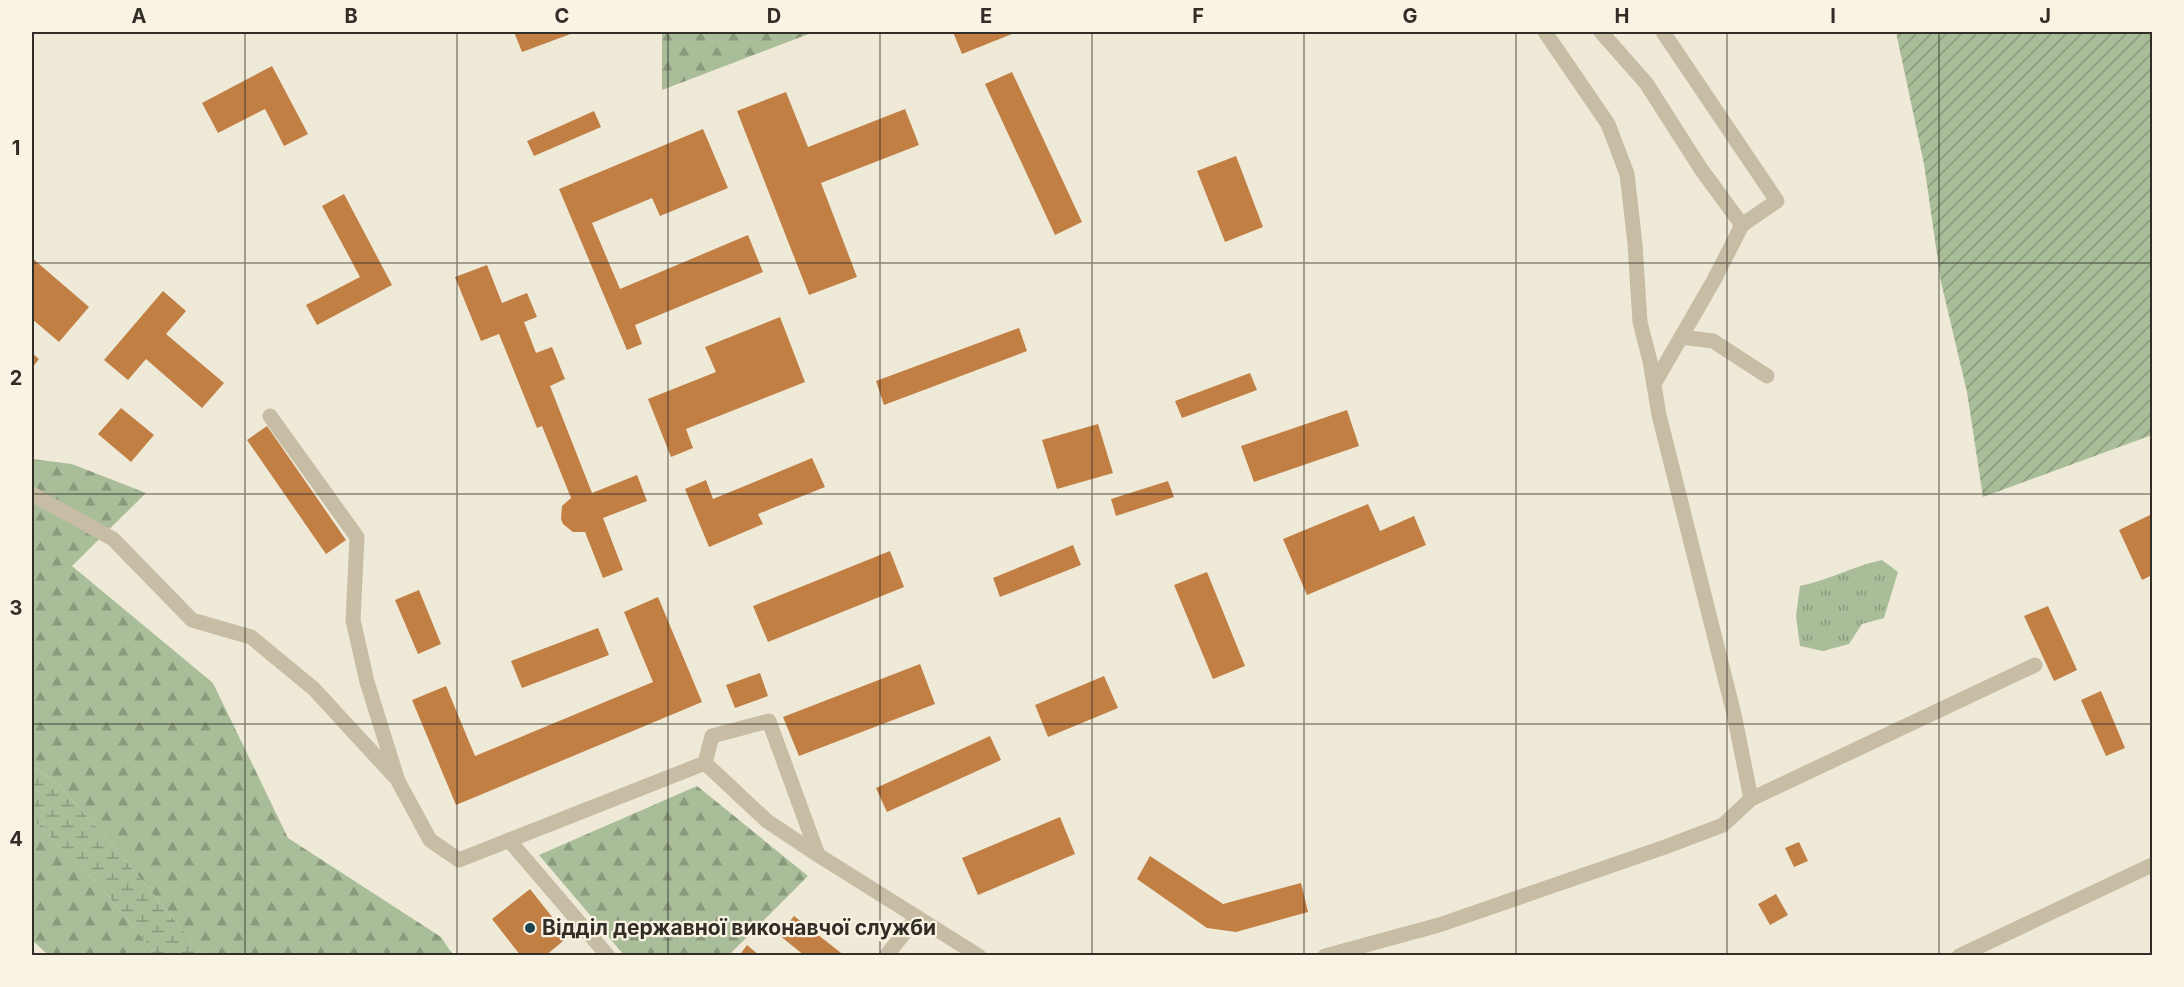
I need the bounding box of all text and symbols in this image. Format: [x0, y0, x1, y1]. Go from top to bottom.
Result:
text: A [132, 4, 147, 28]
text: B [344, 4, 358, 28]
text: C [555, 4, 569, 28]
text: D [767, 4, 781, 28]
text: E [980, 4, 992, 28]
text: F [1192, 4, 1204, 28]
text: G [1402, 4, 1418, 28]
text: H [1615, 4, 1629, 28]
text: I [1830, 4, 1836, 28]
text: J [2039, 4, 2051, 28]
text: 1 [12, 136, 20, 160]
text: 2 [10, 366, 22, 390]
text: 3 [10, 596, 22, 620]
text: 4 [9, 827, 23, 851]
place label: Відділ державної виконавчої служби [542, 915, 936, 940]
marker: Відділ державної виконавчої служби [523, 921, 537, 935]

